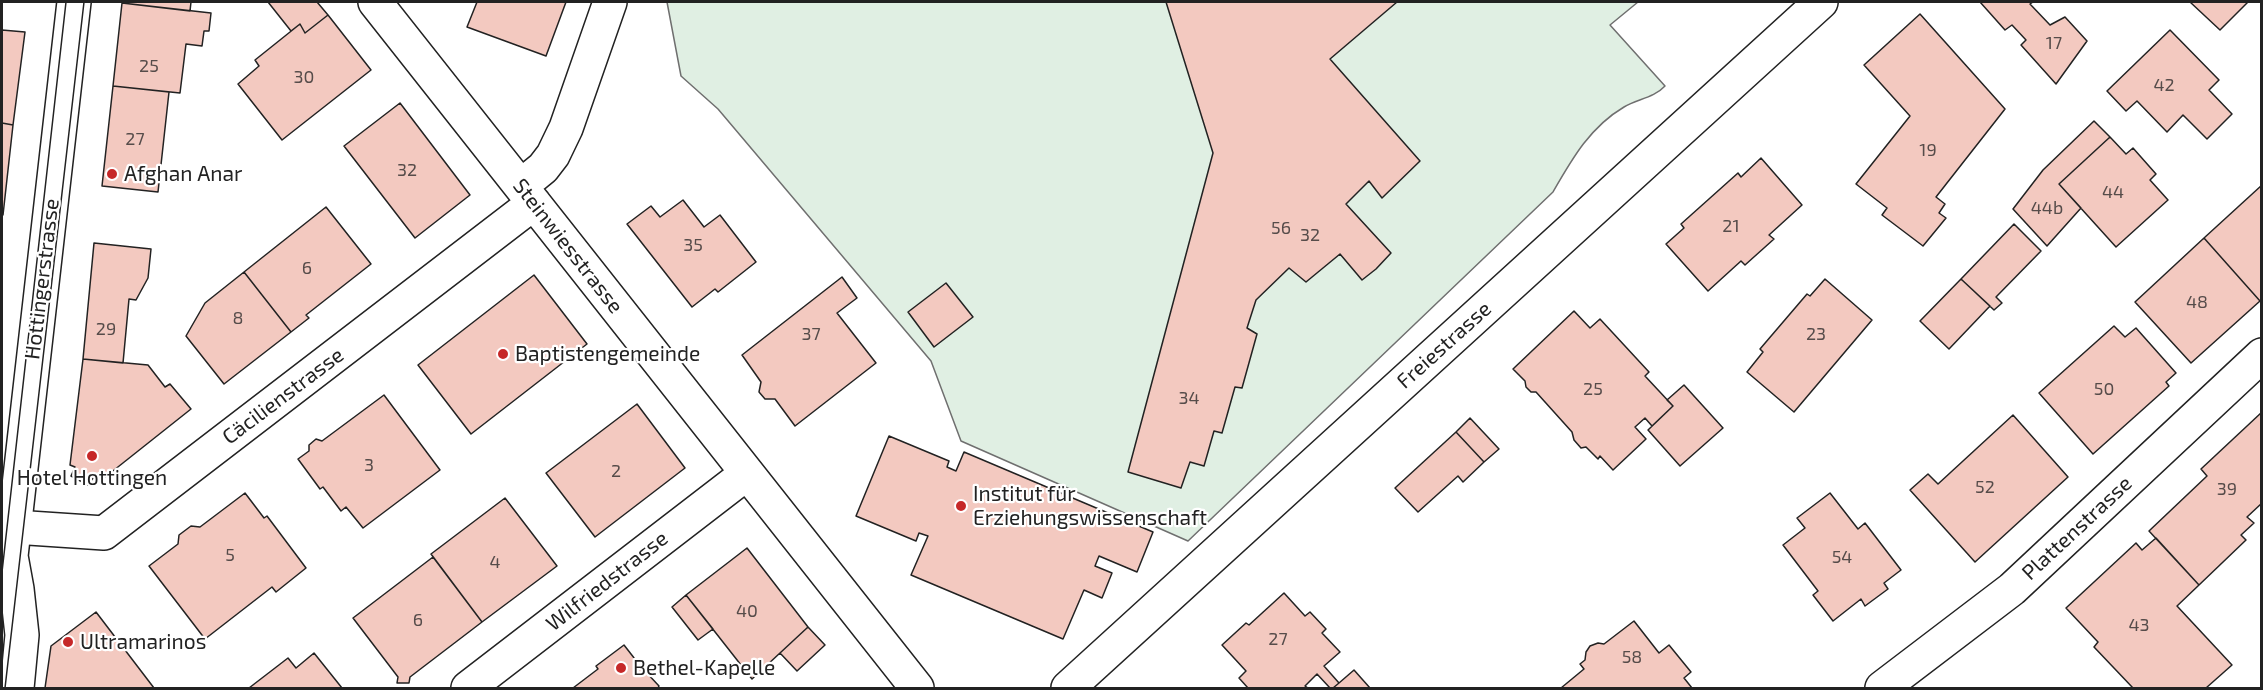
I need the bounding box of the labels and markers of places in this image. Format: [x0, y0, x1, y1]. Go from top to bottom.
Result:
place label: Afghan Anar [124, 161, 242, 187]
marker: Afghan Anar [105, 167, 119, 181]
place label: Baptistengemeinde [515, 341, 700, 367]
marker: Baptistengemeinde [496, 347, 510, 361]
marker: Hotel Hottingen [85, 449, 99, 463]
place label: Hotel Hottingen [17, 465, 167, 491]
place label: Institut für Erziehungswissenschaft [973, 481, 1207, 531]
marker: Institut für Erziehungswissenschaft [954, 499, 968, 513]
place label: Ultramarinos [80, 629, 206, 655]
marker: Ultramarinos [61, 635, 75, 649]
place label: Bethel-Kapelle [633, 655, 775, 681]
marker: Bethel-Kapelle [614, 661, 628, 675]

